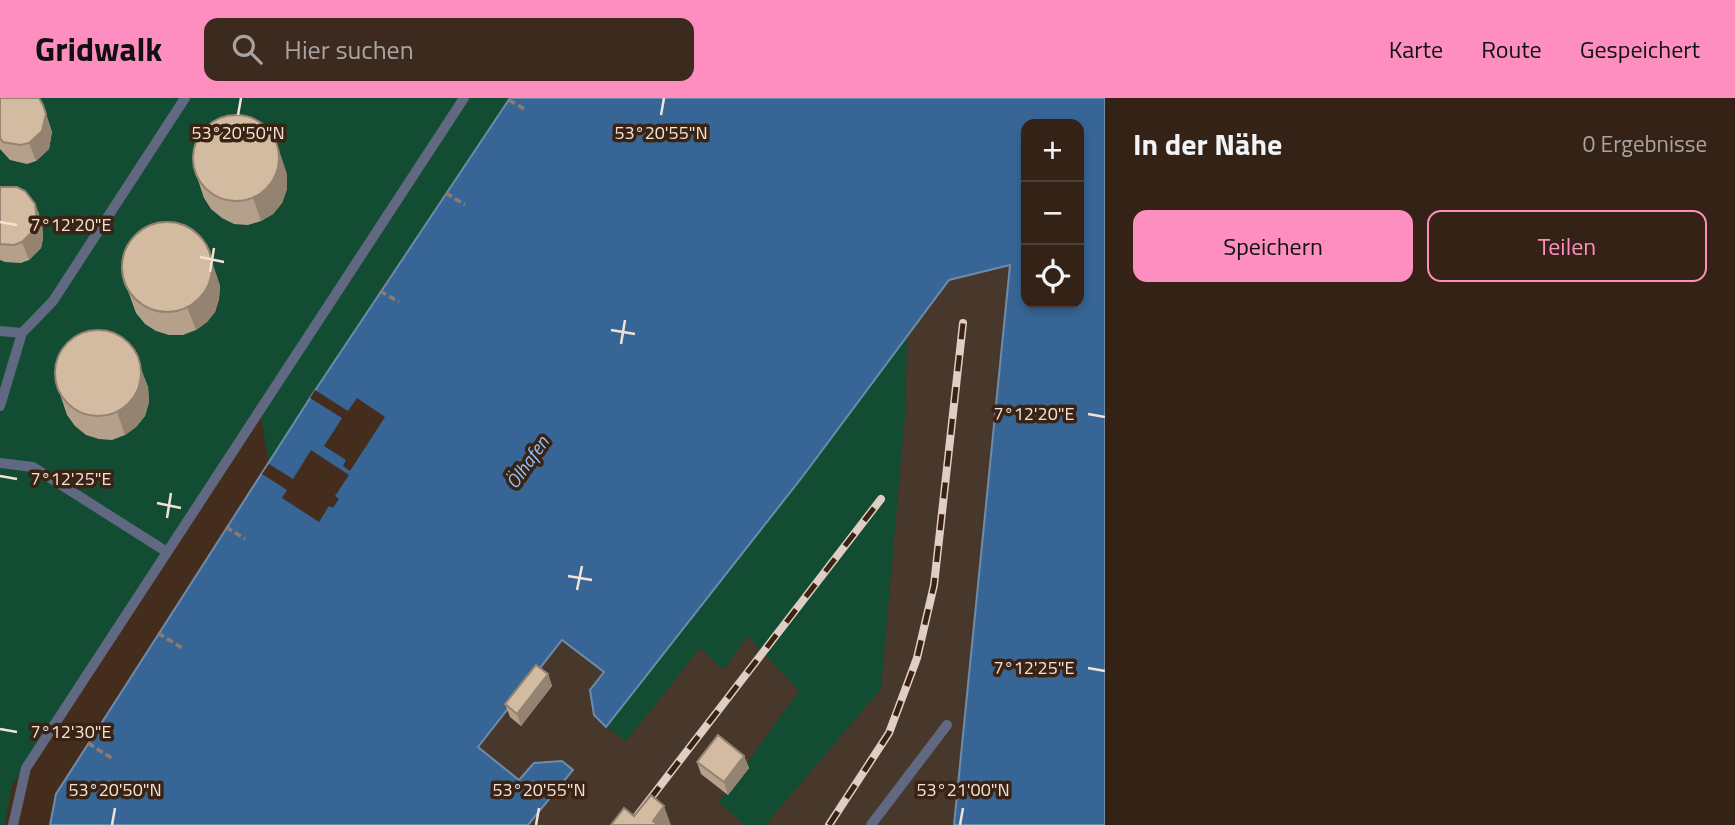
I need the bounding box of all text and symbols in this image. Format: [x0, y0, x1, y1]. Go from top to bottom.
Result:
search box [204, 18, 694, 81]
text: Gridwalk [35, 24, 162, 74]
icon: search [228, 30, 266, 68]
text: Hier suchen [284, 30, 414, 69]
text: Karte [1389, 31, 1443, 67]
text: Route [1481, 31, 1542, 67]
text: Gespeichert [1580, 31, 1700, 67]
text: 53°20'50"N [191, 119, 285, 146]
text: 53°20'55"N [614, 119, 708, 146]
map controls [1021, 119, 1084, 308]
button: + [1021, 119, 1084, 182]
text: In der Nähe [1133, 121, 1282, 167]
text: 0 Ergebnisse [1583, 126, 1707, 161]
button: − [1021, 182, 1084, 245]
button: Speichern [1133, 210, 1413, 282]
button: Teilen [1427, 210, 1707, 282]
text: 7°12'20"E [31, 211, 111, 238]
button: locate [1021, 245, 1084, 308]
text: 7°12'20"E [994, 400, 1074, 427]
water label: Ölhafen [498, 429, 556, 494]
text: 7°12'25"E [31, 465, 111, 492]
text: 7°12'25"E [994, 654, 1074, 681]
text: 7°12'30"E [31, 718, 111, 745]
text: 53°20'50"N [68, 776, 162, 803]
text: 53°20'55"N [492, 776, 586, 803]
text: 53°21'00"N [916, 776, 1010, 803]

